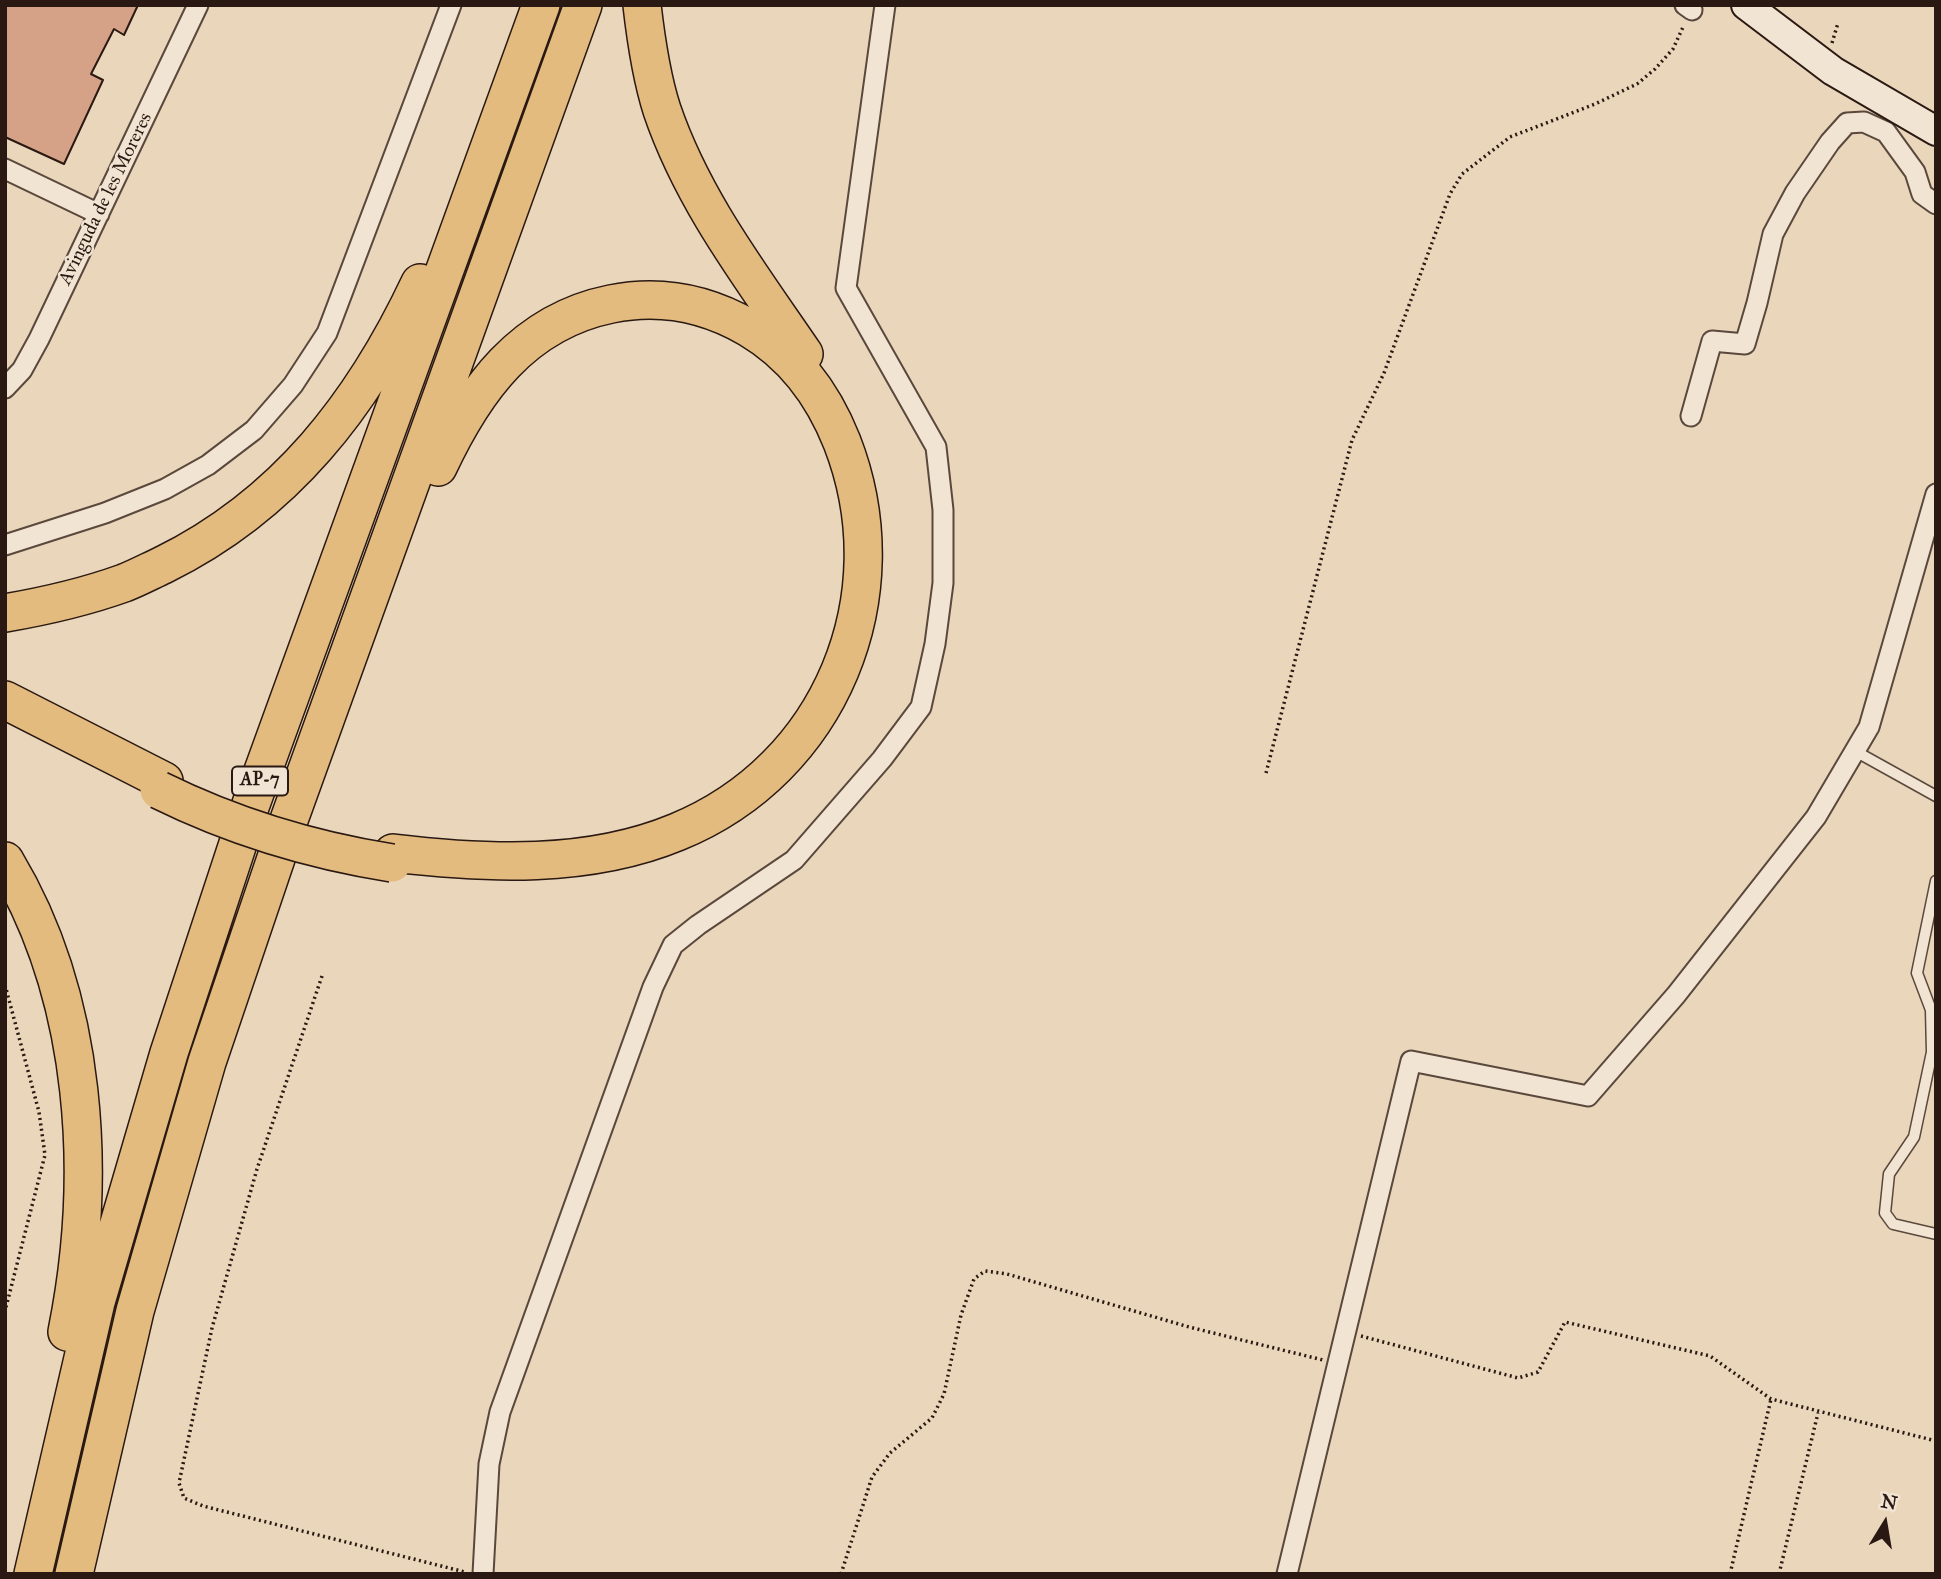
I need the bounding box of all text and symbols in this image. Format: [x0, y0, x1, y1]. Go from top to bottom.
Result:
street label: Avinguda de les Moreres [54, 109, 158, 289]
road number: AP-7 [232, 766, 288, 796]
north arrow [1850, 1488, 1920, 1558]
text: N [1879, 1489, 1899, 1515]

